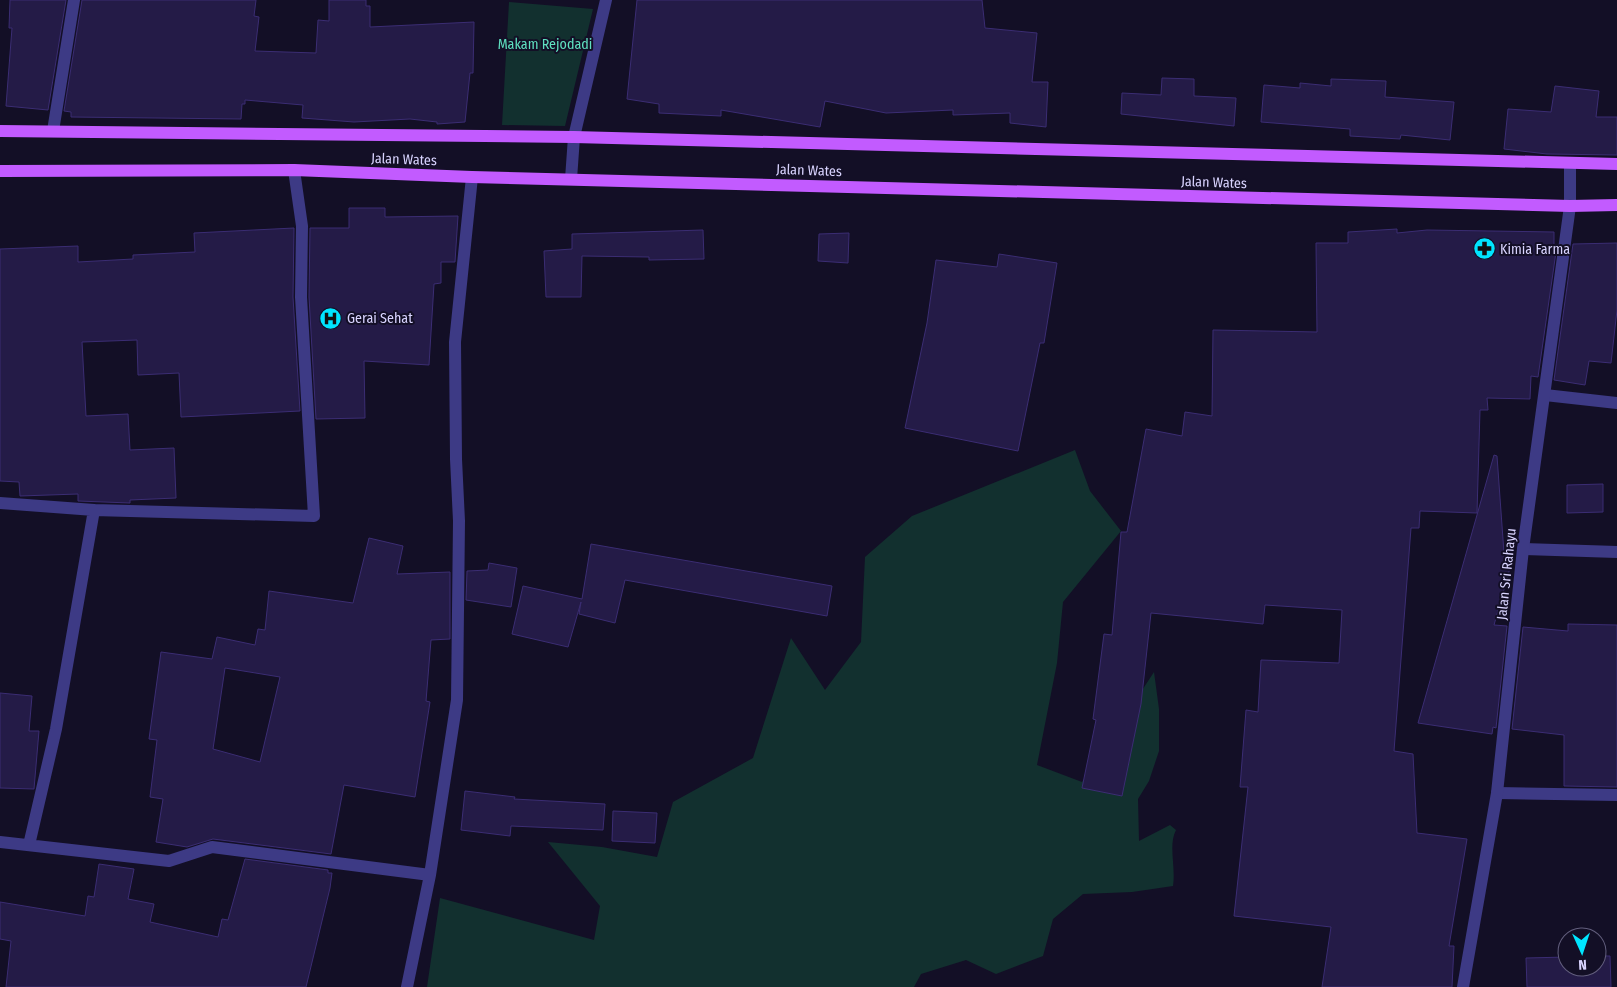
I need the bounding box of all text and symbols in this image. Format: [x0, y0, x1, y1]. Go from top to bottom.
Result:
park label: Makam Rejodadi [498, 36, 592, 53]
street label: Jalan Wates [371, 150, 437, 169]
street label: Jalan Wates [776, 161, 842, 180]
street label: Jalan Wates [1181, 173, 1247, 192]
pharmacy icon: Kimia Farma [1472, 237, 1496, 261]
place label: Kimia Farma [1500, 241, 1570, 258]
hospital icon: Gerai Sehat [319, 306, 343, 330]
place label: Gerai Sehat [347, 310, 413, 327]
street label: Jalan Sri Rahayu [1493, 527, 1520, 621]
north arrow [1557, 927, 1607, 977]
text: N [1578, 956, 1587, 973]

